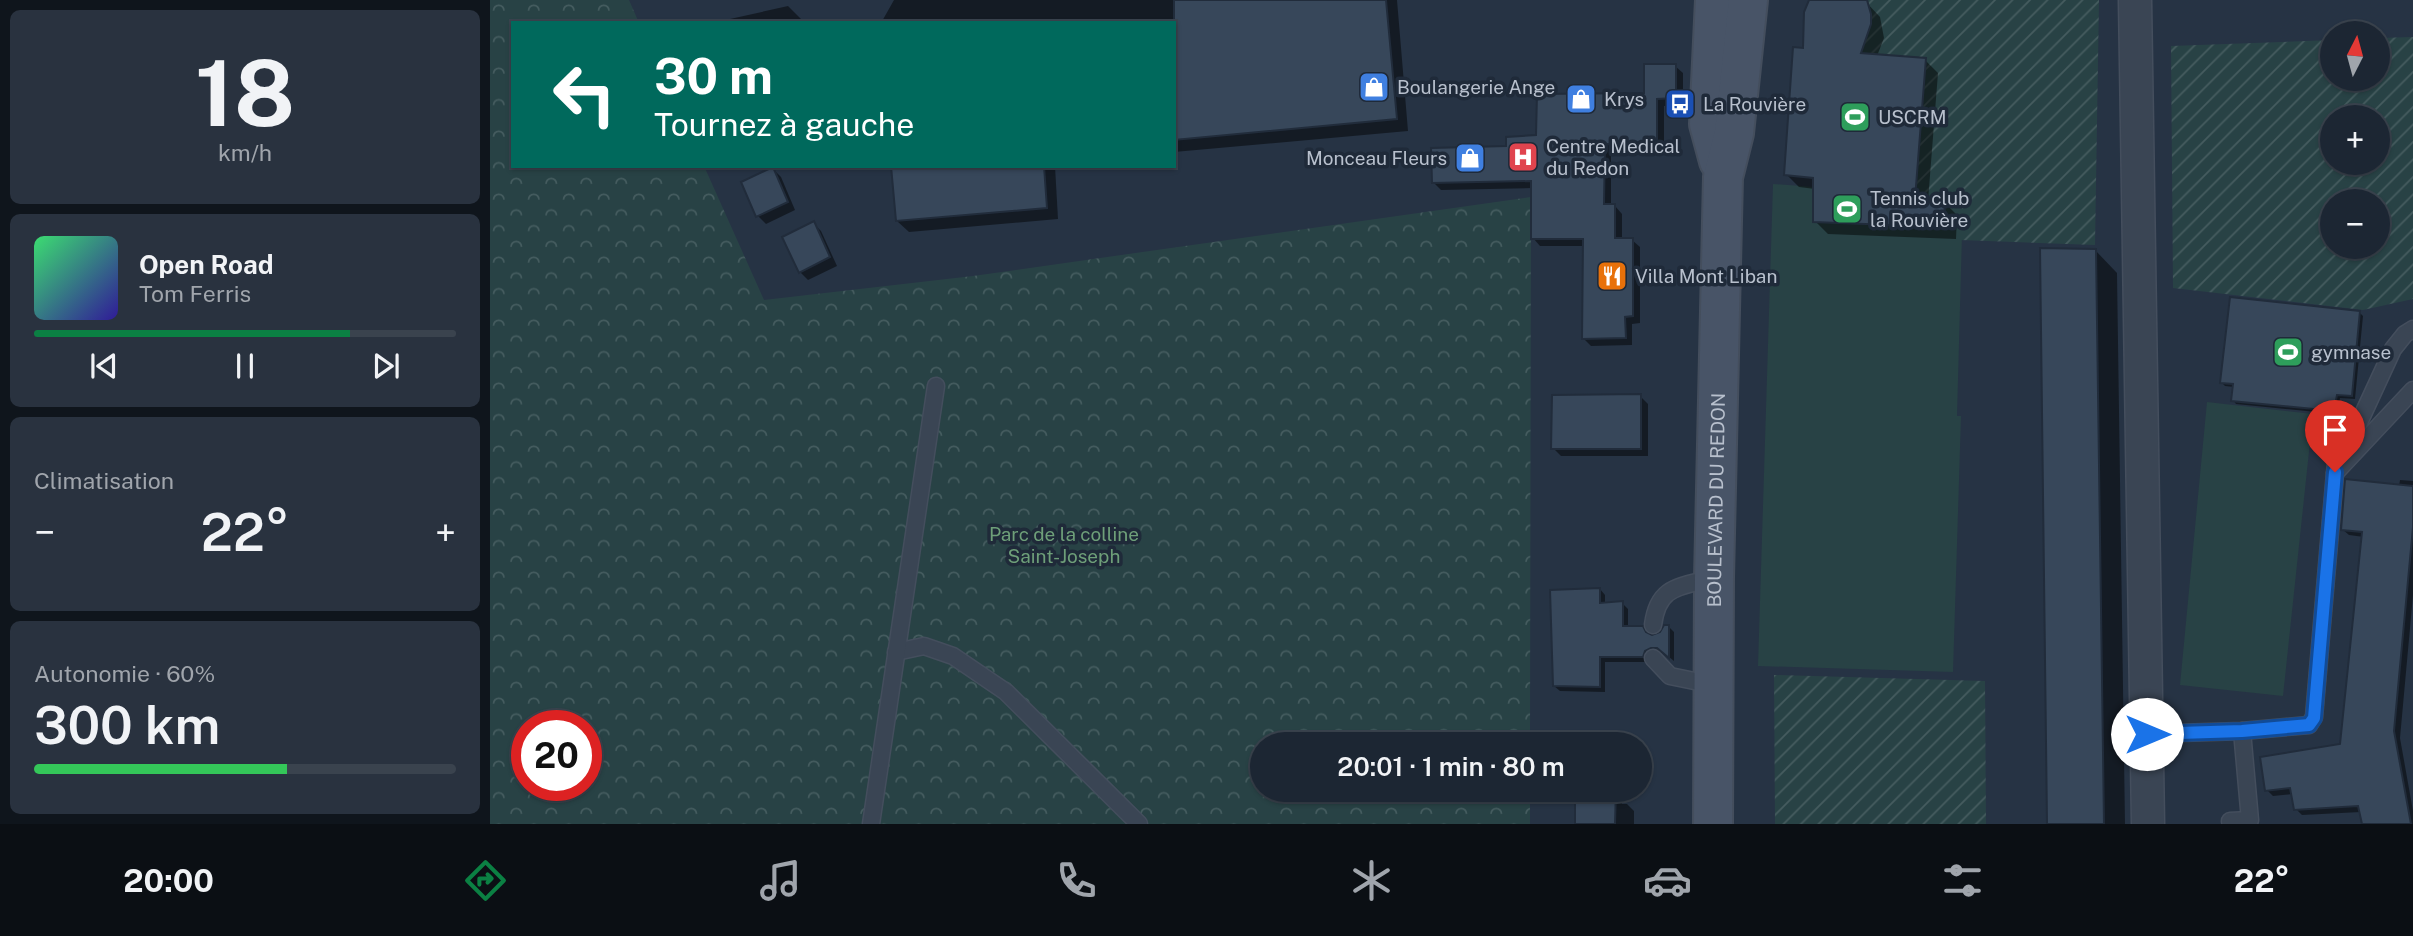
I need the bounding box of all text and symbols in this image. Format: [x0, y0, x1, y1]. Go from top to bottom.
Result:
north arrow [2320, 21, 2390, 91]
map controls [2320, 21, 2390, 259]
text: 18 [195, 40, 295, 146]
text: 30 m [654, 47, 773, 105]
icon: left [539, 49, 630, 140]
shop icon: Boulangerie Ange [1357, 70, 1391, 104]
place label: Boulangerie Ange [1397, 76, 1555, 98]
shop icon: Krys [1564, 82, 1598, 116]
bus stop icon: La Rouvière [1663, 87, 1697, 121]
place label: Krys [1604, 88, 1644, 110]
place label: La Rouvière [1703, 93, 1806, 115]
sports icon: USCRM [1838, 100, 1872, 134]
button: + [2320, 105, 2390, 175]
text: Tournez à gauche [654, 106, 914, 143]
place label: USCRM [1878, 106, 1947, 128]
place label: Centre Medical du Redon [1546, 135, 1680, 179]
text: km/h [218, 139, 272, 166]
hospital icon: Centre Medical du Redon [1506, 140, 1540, 174]
shop icon: Monceau Fleurs [1453, 141, 1487, 175]
place label: Monceau Fleurs [1306, 147, 1447, 169]
place label: Tennis club la Rouvière [1870, 187, 1969, 231]
button: − [2320, 189, 2390, 259]
sports icon: Tennis club la Rouvière [1830, 192, 1864, 226]
text: Open Road [139, 249, 274, 280]
restaurant icon: Villa Mont Liban [1595, 259, 1629, 293]
place label: Villa Mont Liban [1635, 265, 1777, 287]
text: Tom Ferris [139, 280, 251, 307]
sports icon: gymnase [2271, 335, 2305, 369]
place label: gymnase [2311, 341, 2391, 363]
icon: previous [85, 347, 123, 385]
icon: pause [226, 347, 264, 385]
icon: next [367, 347, 405, 385]
street label: BOULEVARD DU REDON [1703, 392, 1729, 607]
pin [2305, 400, 2365, 472]
icon: arrive [2316, 411, 2354, 449]
text: Climatisation [34, 467, 174, 494]
text: 22° [201, 502, 289, 563]
text: − [34, 510, 55, 555]
text: + [435, 510, 456, 555]
park label: Parc de la colline Saint-Joseph [989, 523, 1139, 567]
text: Autonomie · 60% [34, 660, 215, 687]
text: 300 km [34, 695, 220, 756]
position arrow [2110, 697, 2184, 771]
speed limit sign: 20 [511, 710, 602, 801]
text: 20:01 · 1 min · 80 m [1337, 751, 1565, 782]
icon: directions [461, 856, 510, 905]
icon: music [756, 856, 805, 905]
icon: phone [1052, 856, 1101, 905]
icon: climate [1347, 856, 1396, 905]
icon: car [1643, 856, 1692, 905]
icon: filters [1938, 856, 1987, 905]
text: 20:00 [123, 862, 214, 899]
text: 22° [2234, 862, 2290, 899]

